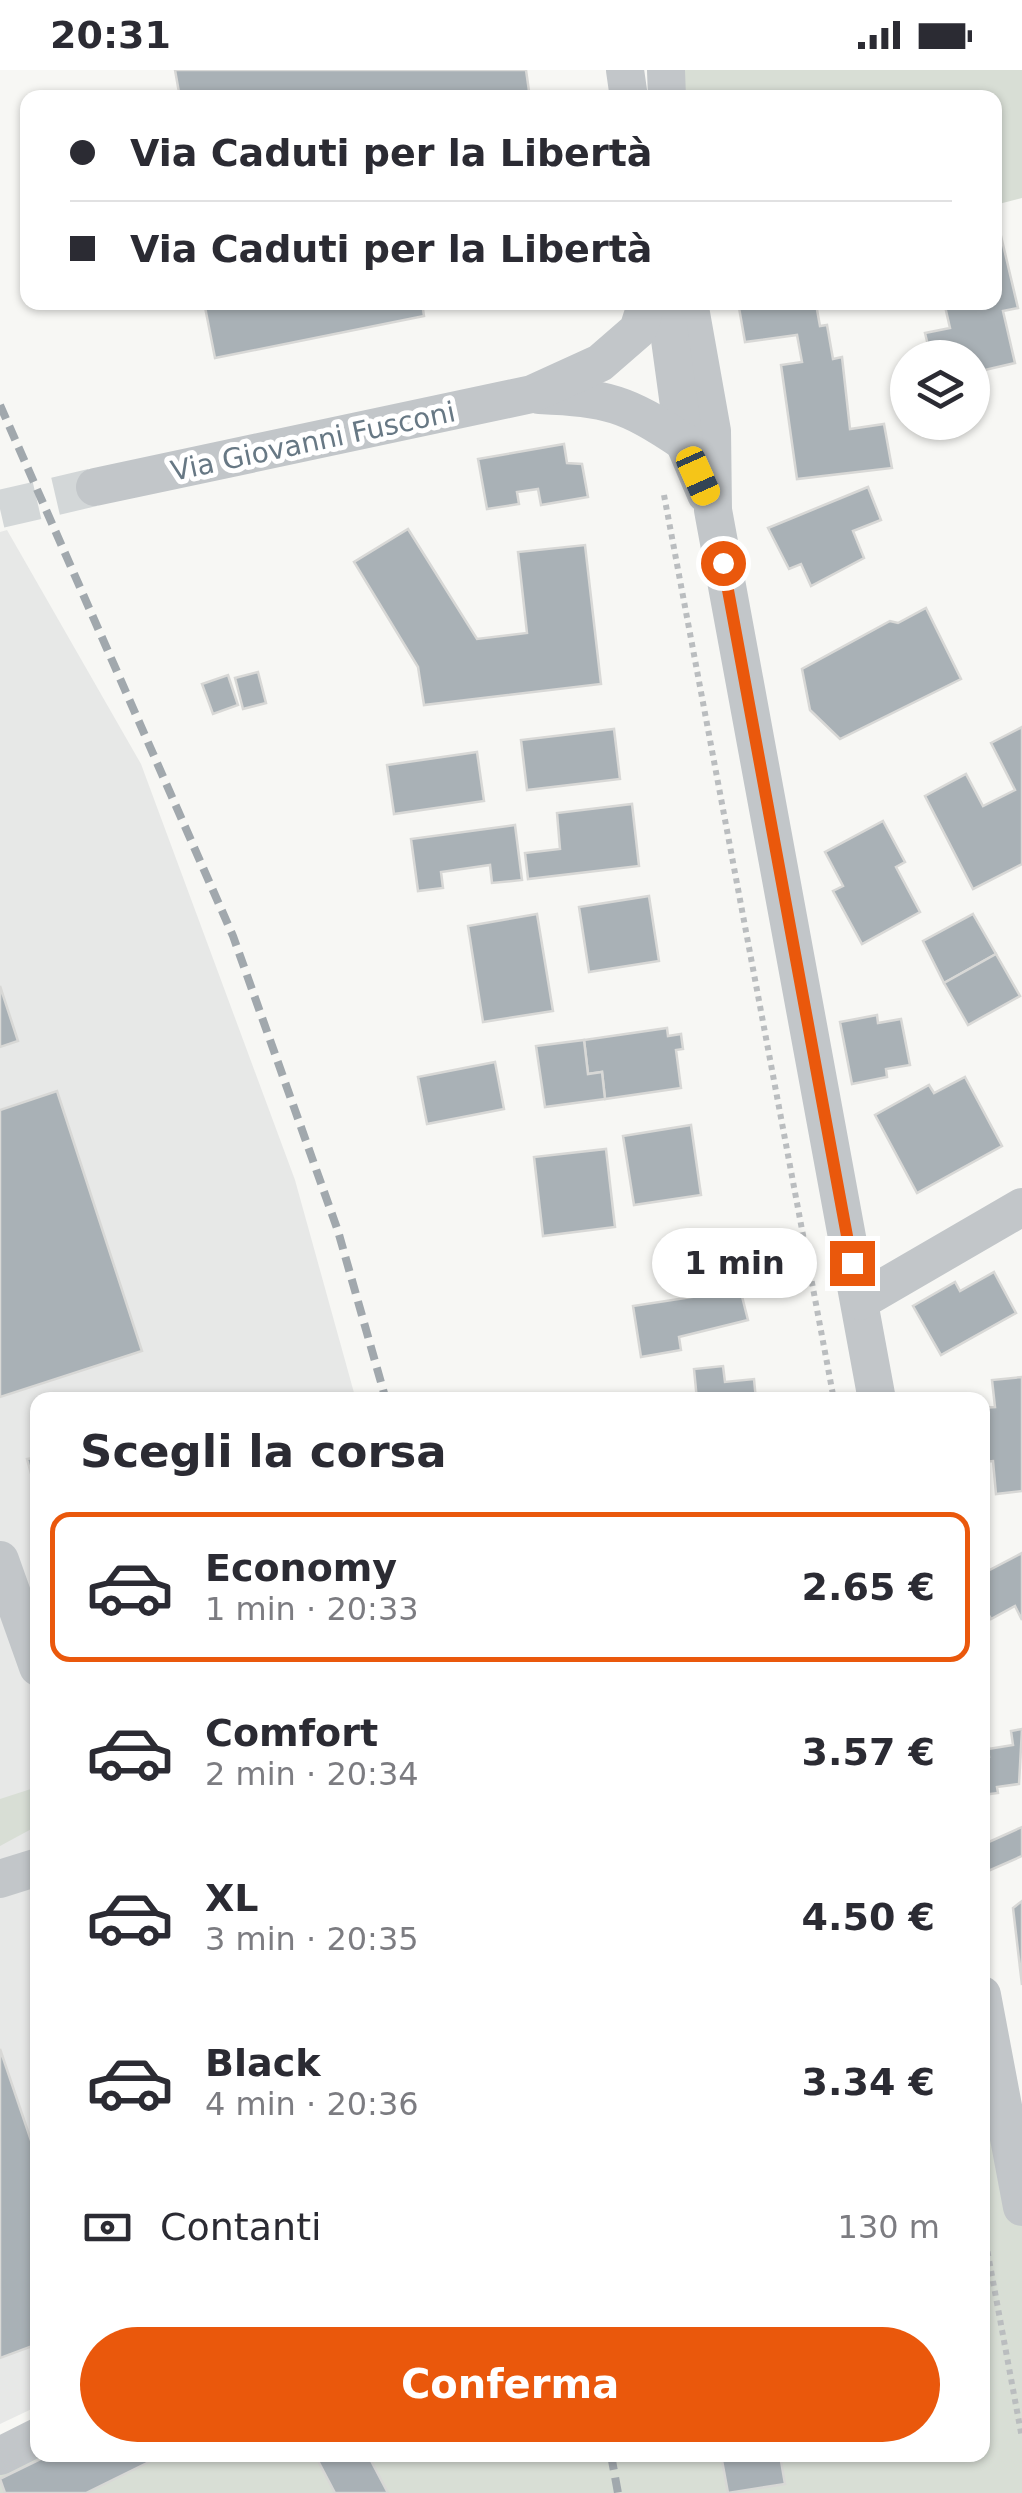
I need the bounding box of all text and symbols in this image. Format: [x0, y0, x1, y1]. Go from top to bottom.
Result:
text: 20:31 [50, 13, 171, 57]
text: Via Caduti per la Libertà [130, 131, 652, 175]
text: Via Caduti per la Libertà [130, 227, 652, 271]
map controls [890, 340, 990, 440]
button: layers [890, 340, 990, 440]
street label: Via Giovanni Fusconi [168, 395, 458, 488]
car [672, 442, 724, 510]
route start [701, 541, 746, 586]
callout: 1 min [652, 1228, 817, 1298]
route end [830, 1241, 875, 1286]
text: 1 min [684, 1244, 785, 1282]
text: Scegli la corsa [80, 1425, 447, 1478]
icon: car [85, 1542, 175, 1632]
text: Economy [205, 1546, 397, 1590]
text: 2.65 € [802, 1565, 935, 1609]
text: 1 min · 20:33 [205, 1590, 419, 1628]
icon: car [85, 1707, 175, 1797]
text: Comfort [205, 1711, 378, 1755]
text: 3.57 € [802, 1730, 935, 1774]
text: 2 min · 20:34 [205, 1755, 419, 1793]
icon: car [85, 1872, 175, 1962]
text: XL [205, 1876, 259, 1920]
text: 4.50 € [802, 1895, 935, 1939]
text: 3 min · 20:35 [205, 1920, 419, 1958]
icon: car [85, 2037, 175, 2127]
text: Black [205, 2041, 320, 2085]
text: 3.34 € [802, 2060, 935, 2104]
text: 4 min · 20:36 [205, 2085, 419, 2123]
icon: cash [80, 2200, 135, 2255]
text: Contanti [160, 2205, 322, 2249]
text: 130 m [838, 2208, 940, 2246]
button: Conferma [80, 2327, 940, 2442]

